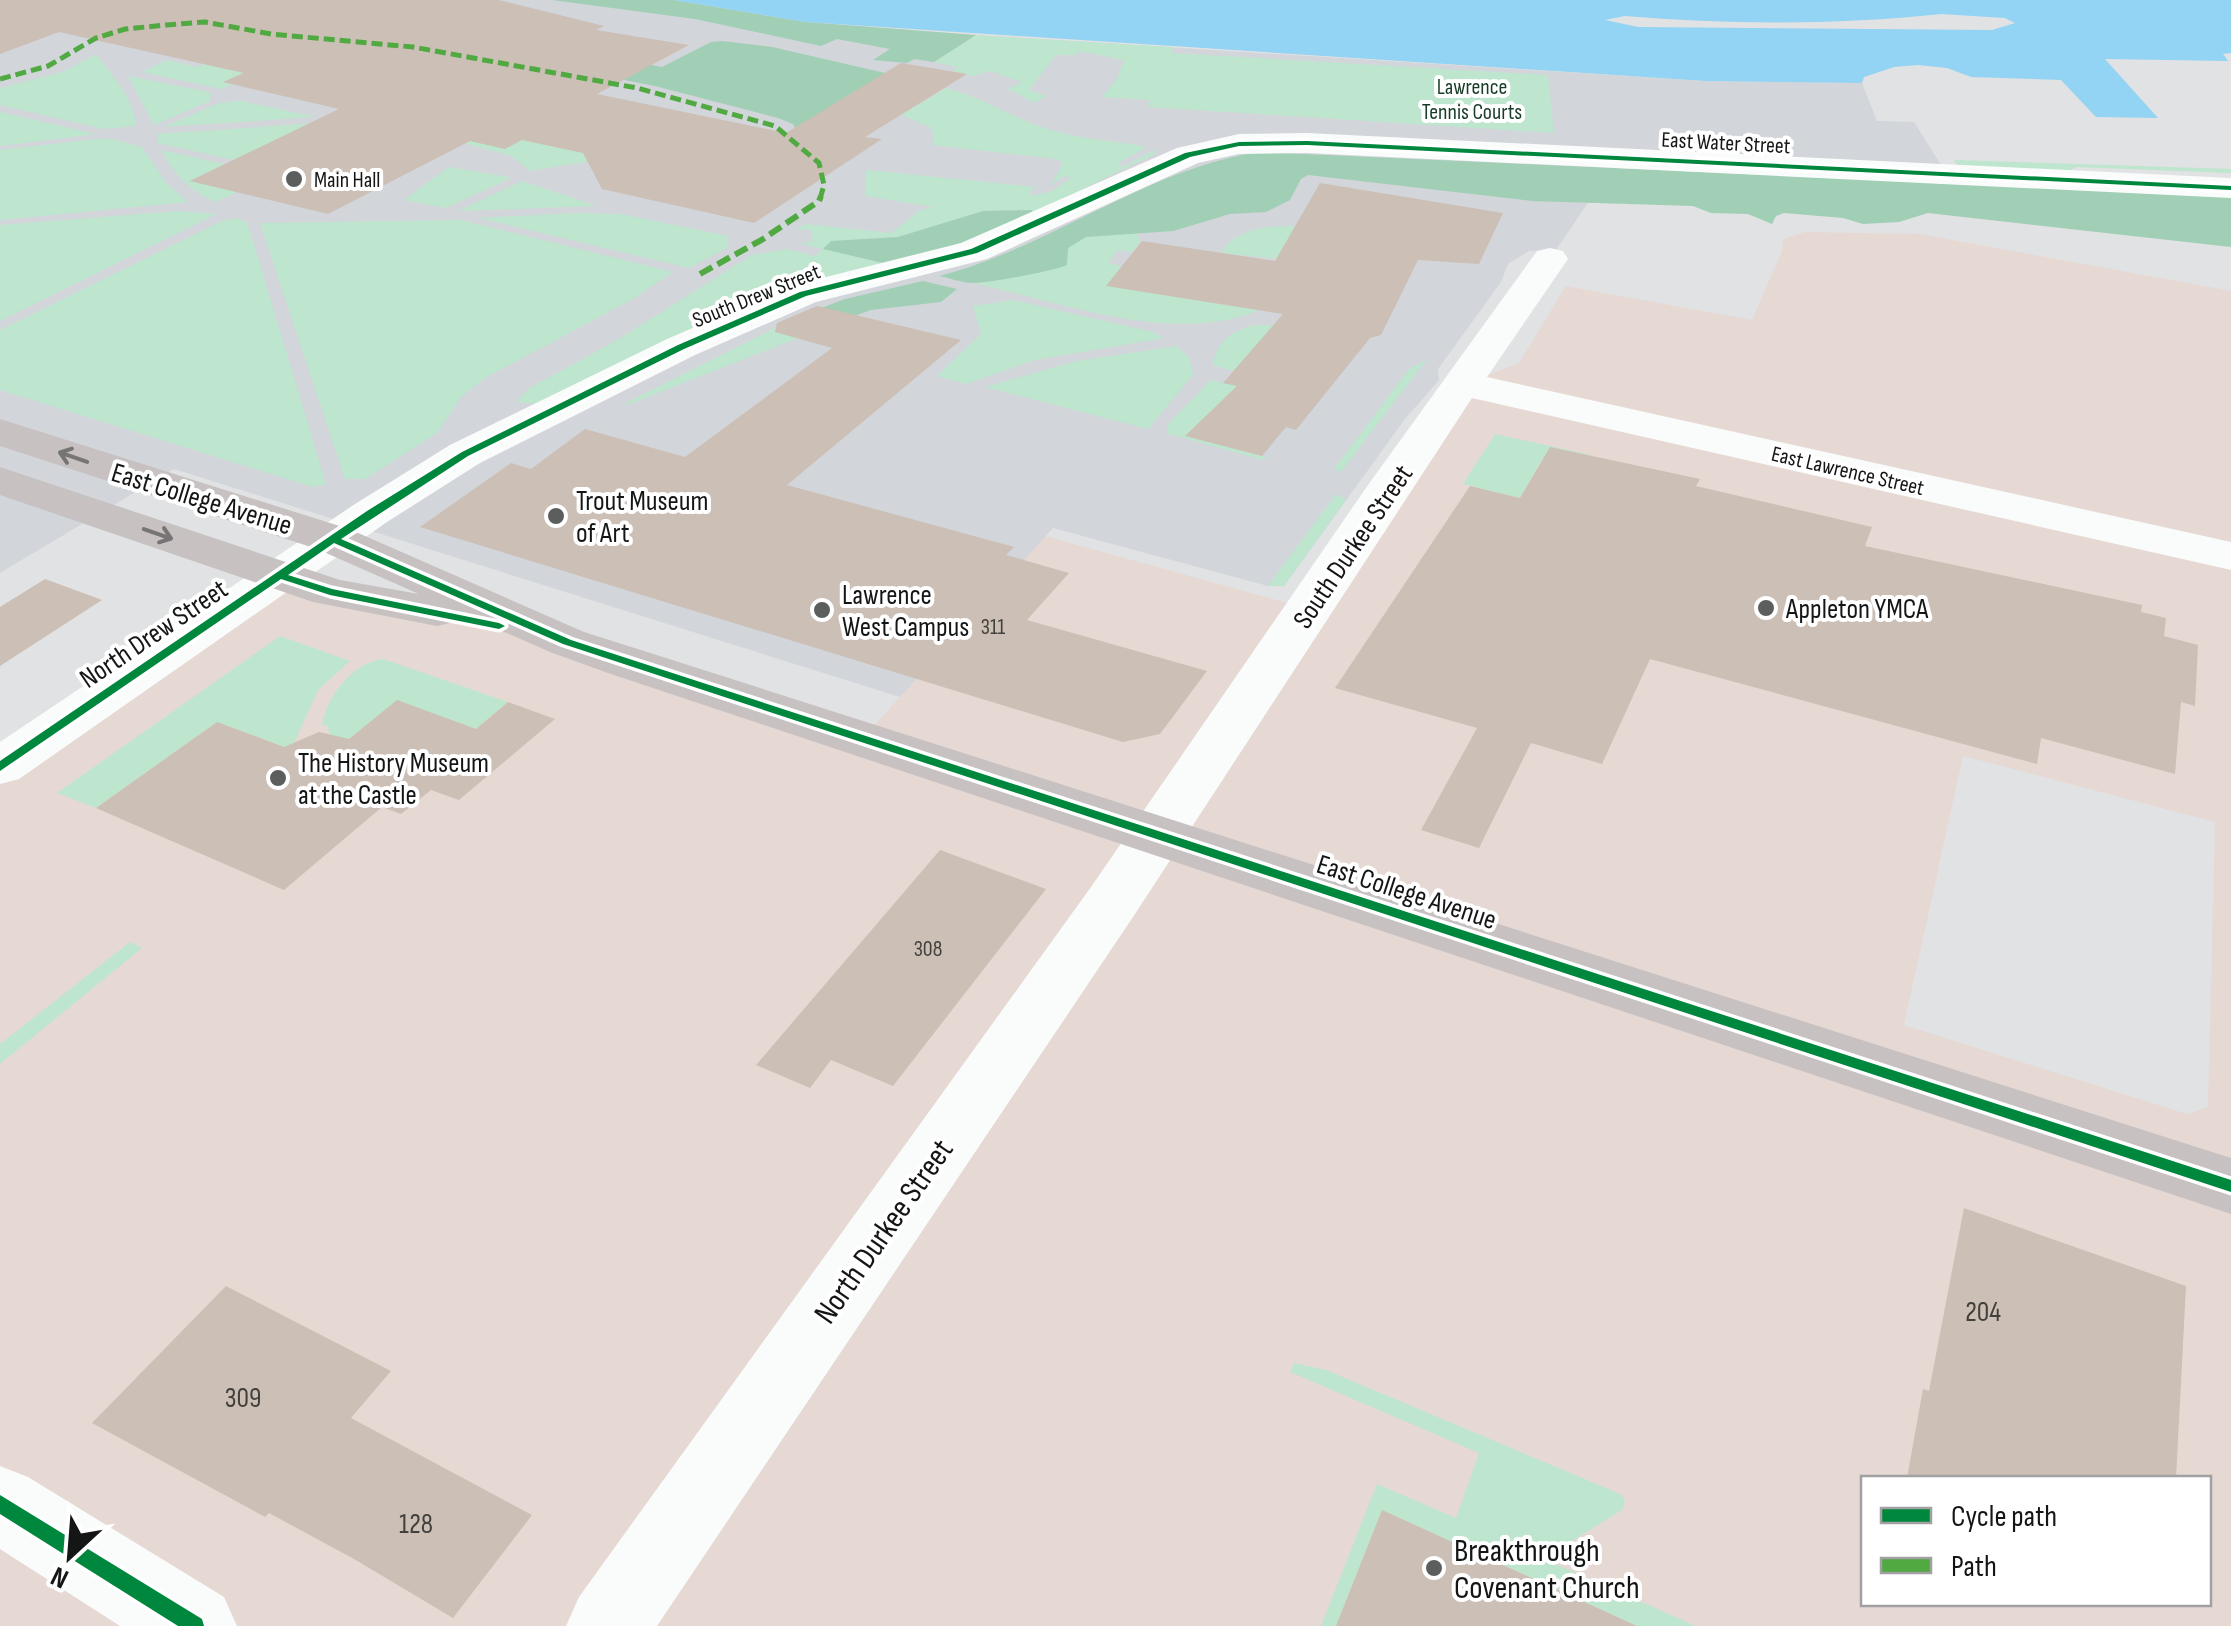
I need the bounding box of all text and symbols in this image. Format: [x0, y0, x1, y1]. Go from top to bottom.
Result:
park label: Lawrence Tennis Courts [1422, 74, 1522, 126]
street label: East Water Street [1661, 127, 1791, 160]
place label: Main Hall [314, 167, 380, 194]
marker: Main Hall [283, 168, 305, 190]
street label: South Drew Street [689, 258, 825, 334]
street label: East Lawrence Street [1769, 441, 1927, 502]
one-way arrow [58, 446, 89, 464]
street label: East College Avenue [107, 456, 296, 543]
street label: South Durkee Street [1286, 459, 1420, 635]
place label: Trout Museum of Art [576, 485, 709, 550]
marker: Trout Museum of Art [545, 505, 567, 527]
one-way arrow [142, 526, 173, 544]
street label: North Drew Street [74, 573, 234, 696]
place label: Lawrence West Campus [842, 579, 969, 644]
place label: Appleton YMCA [1785, 593, 1929, 626]
marker: Appleton YMCA [1755, 597, 1777, 619]
marker: Lawrence West Campus [811, 599, 833, 621]
house number: 311 [981, 614, 1006, 641]
place label: The History Museum at the Castle [298, 747, 489, 812]
marker: The History Museum at the Castle [267, 767, 289, 789]
street label: East College Avenue [1313, 848, 1500, 937]
house number: 308 [914, 936, 942, 963]
street label: North Durkee Street [806, 1132, 962, 1332]
house number: 204 [1965, 1296, 2001, 1329]
house number: 309 [225, 1382, 261, 1415]
legend [1861, 1476, 2211, 1606]
text: Cycle path [1951, 1499, 2057, 1535]
north arrow [20, 1506, 120, 1606]
house number: 128 [399, 1508, 433, 1541]
place label: Breakthrough Covenant Church [1454, 1532, 1640, 1608]
text: Path [1951, 1549, 1997, 1585]
marker: Breakthrough Covenant Church [1423, 1557, 1445, 1579]
text: N [46, 1559, 74, 1595]

